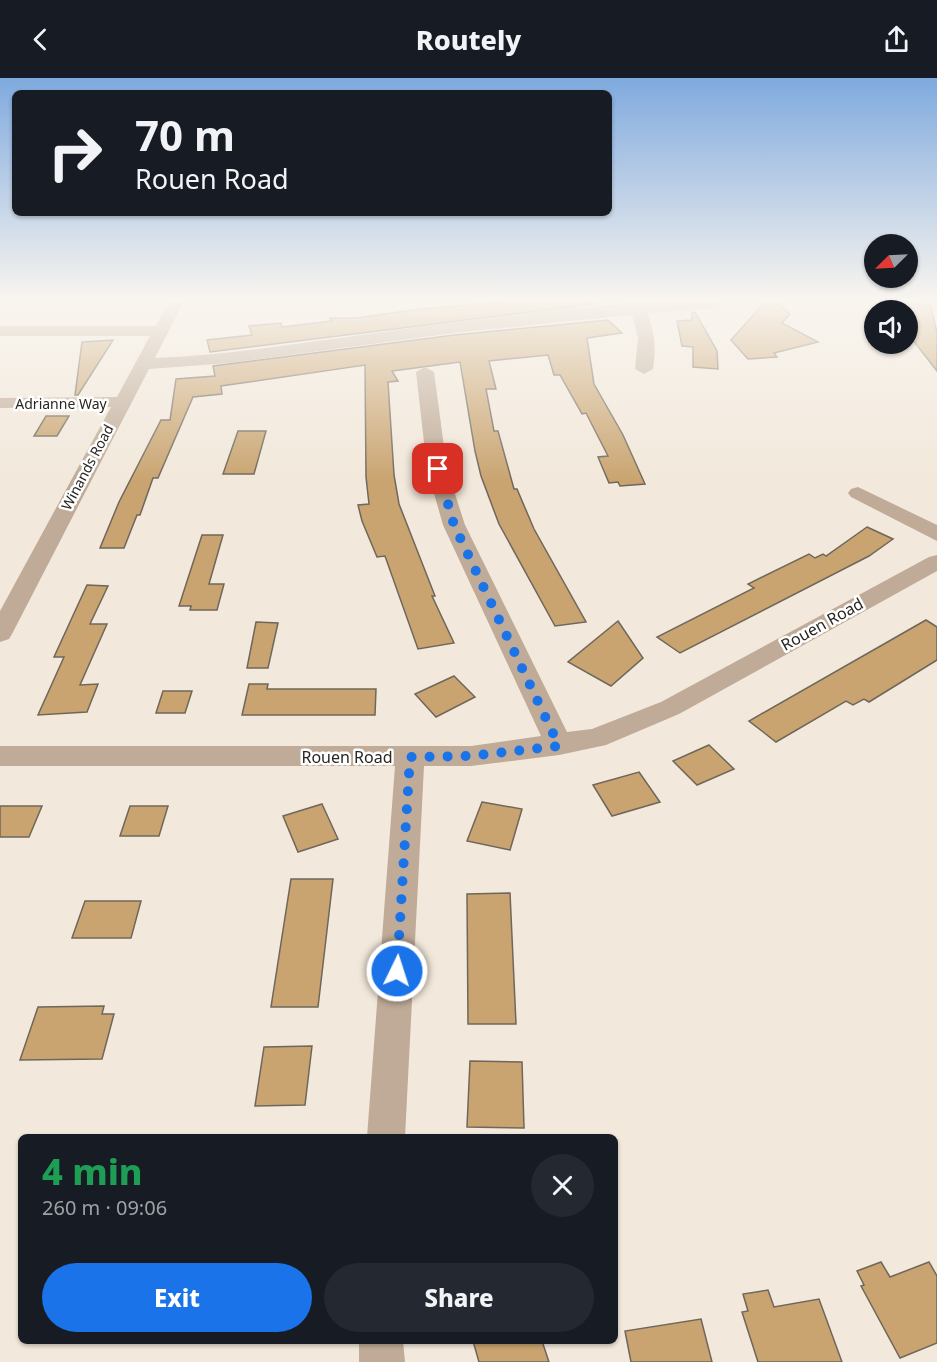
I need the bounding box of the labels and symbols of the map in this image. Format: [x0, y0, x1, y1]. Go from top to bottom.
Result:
north arrow [864, 234, 918, 288]
street label: Adrianne Way [15, 394, 108, 413]
street label: Winands Road [56, 421, 118, 513]
pin [412, 443, 463, 494]
street label: Rouen Road [777, 592, 867, 656]
street label: Rouen Road [301, 746, 393, 768]
position arrow [365, 939, 429, 1003]

